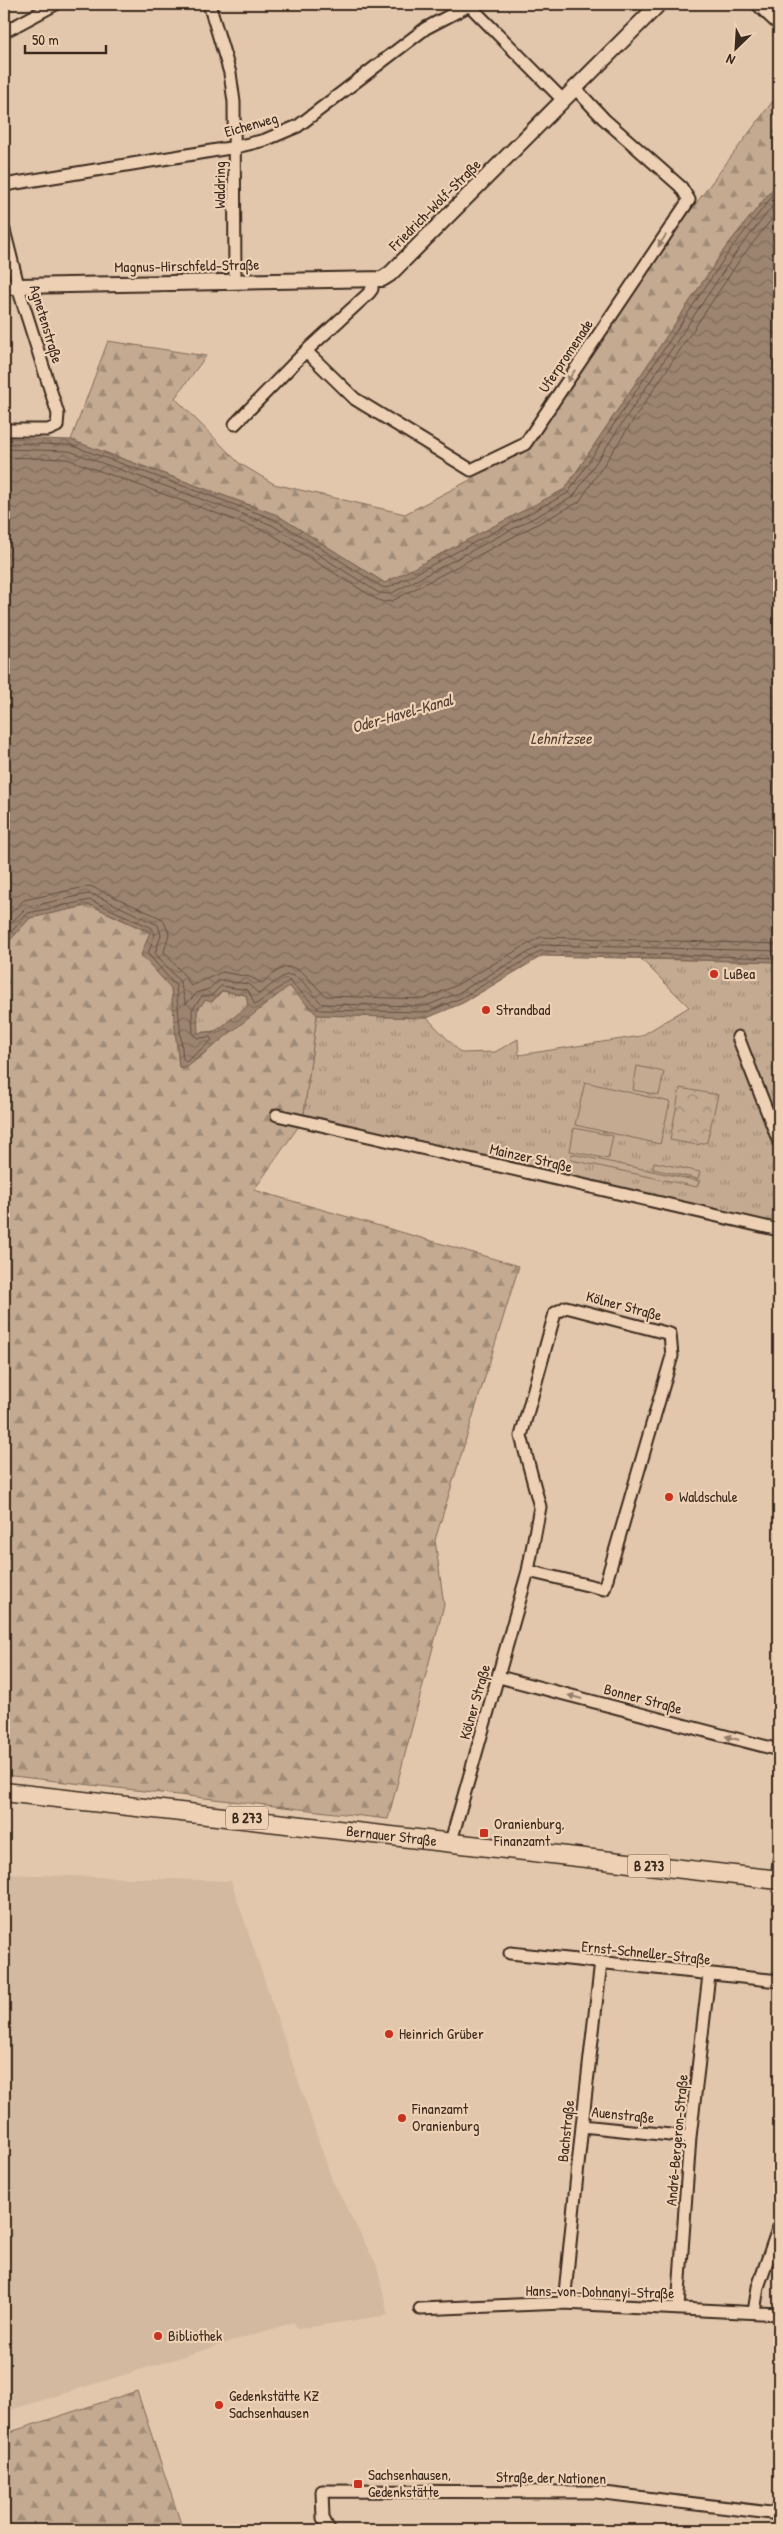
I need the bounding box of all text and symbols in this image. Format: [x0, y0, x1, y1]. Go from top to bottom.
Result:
scale bar [25, 22, 106, 54]
north arrow [710, 22, 760, 72]
text: 50 m [32, 29, 59, 50]
text: N [722, 50, 738, 70]
street label: Eichenweg [222, 107, 280, 142]
street label: Friedrich-Wolf-Straße [383, 154, 485, 256]
street label: Waldring [209, 161, 230, 209]
one-way arrow [657, 234, 667, 248]
street label: Magnus-Hirschfeld-Straße [114, 254, 260, 277]
street label: Agnetenstraße [25, 282, 68, 366]
street label: Uferpromenade [533, 315, 598, 397]
one-way arrow [566, 369, 576, 382]
water label: Oder-Havel-Kanal [349, 688, 456, 738]
water label: Lehnitzsee [530, 727, 592, 749]
place label: LuBea [724, 963, 755, 984]
marker: LuBea [708, 968, 720, 980]
place label: Strandbad [496, 999, 550, 1020]
marker: Strandbad [480, 1004, 492, 1016]
street label: Mainzer Straße [488, 1138, 575, 1177]
street label: Kölner Straße [584, 1285, 664, 1326]
place label: Waldschule [679, 1486, 738, 1507]
marker: Waldschule [663, 1491, 675, 1503]
street label: Kölner Straße [454, 1662, 495, 1742]
street label: Bonner Straße [602, 1678, 685, 1719]
one-way arrow [567, 1692, 582, 1700]
one-way arrow [725, 1734, 740, 1742]
road number: B 273 [226, 1806, 268, 1830]
place label: Oranienburg, Finanzamt [493, 1813, 565, 1851]
street label: Bernauer Straße [345, 1820, 438, 1851]
marker: Oranienburg, Finanzamt [478, 1827, 490, 1839]
road number: B 273 [628, 1854, 670, 1878]
street label: Ernst-Schneller-Straße [580, 1935, 712, 1970]
place label: Heinrich Grüber [399, 2023, 484, 2044]
marker: Heinrich Grüber [383, 2028, 395, 2040]
street label: André-Bergeron-Straße [660, 2073, 693, 2207]
place label: Finanzamt Oranienburg [411, 2098, 480, 2136]
street label: Bachstraße [552, 2099, 579, 2163]
street label: Auenstraße [591, 2101, 655, 2128]
marker: Finanzamt Oranienburg [396, 2112, 408, 2124]
street label: Hans-von-Dohnanyi-Straße [525, 2280, 675, 2303]
place label: Bibliothek [168, 2325, 222, 2346]
marker: Bibliothek [152, 2330, 164, 2342]
place label: Gedenkstätte KZ Sachsenhausen [229, 2385, 319, 2423]
marker: Gedenkstätte KZ Sachsenhausen [213, 2399, 225, 2411]
place label: Sachsenhausen, Gedenkstätte [368, 2464, 451, 2502]
street label: Straße der Nationen [496, 2466, 606, 2489]
marker: Sachsenhausen, Gedenkstätte [352, 2478, 364, 2490]

